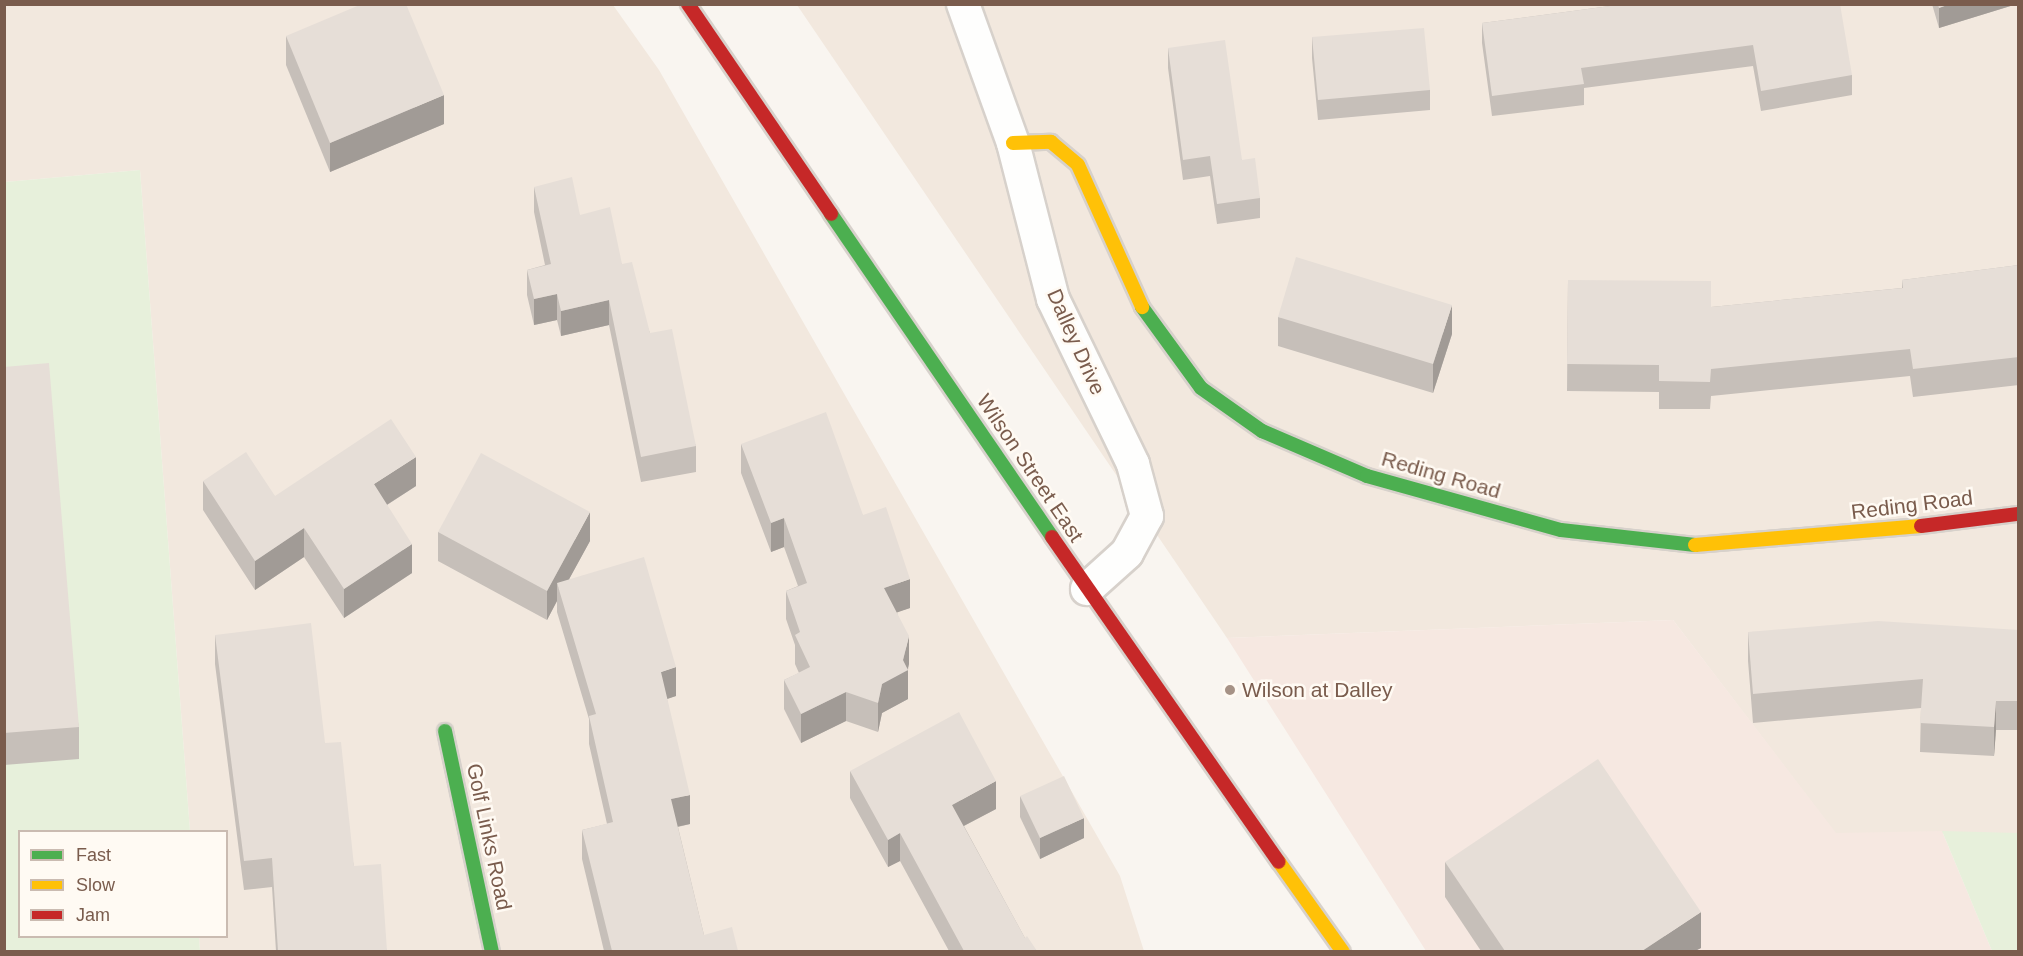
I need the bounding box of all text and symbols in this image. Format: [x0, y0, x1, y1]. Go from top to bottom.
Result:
street label: Dalley Drive [1041, 285, 1111, 399]
street label: Wilson Street East [971, 389, 1089, 547]
street label: Reding Road [1379, 446, 1503, 504]
street label: Reding Road [1850, 485, 1974, 525]
place label: Wilson at Dalley [1242, 677, 1393, 703]
marker: Wilson at Dalley [1223, 683, 1237, 697]
street label: Golf Links Road [461, 761, 517, 913]
legend [18, 830, 228, 938]
text: Fast [76, 845, 111, 865]
text: Slow [76, 875, 115, 895]
text: Jam [76, 905, 110, 925]

